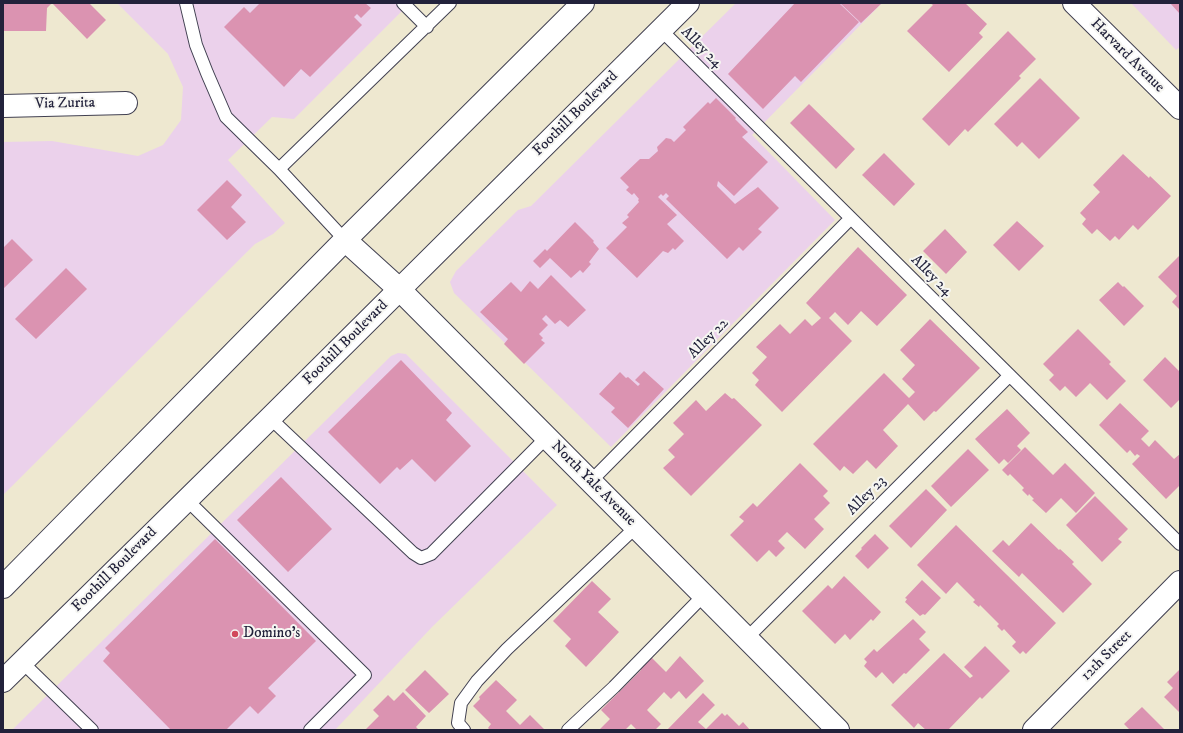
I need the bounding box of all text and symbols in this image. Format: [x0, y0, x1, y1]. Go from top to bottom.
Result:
street label: Harvard Avenue [1086, 15, 1168, 97]
street label: Alley 24 [677, 24, 725, 72]
street label: Foothill Boulevard [530, 68, 622, 160]
street label: Via Zurita [35, 94, 95, 114]
street label: Alley 24 [907, 252, 955, 300]
street label: Foothill Boulevard [300, 297, 392, 389]
street label: Alley 22 [685, 315, 733, 363]
street label: North Yale Avenue [547, 438, 639, 530]
street label: Alley 23 [844, 473, 890, 519]
street label: Foothill Boulevard [69, 524, 161, 616]
place label: Domino's [243, 625, 300, 643]
street label: 12th Street [1078, 627, 1136, 685]
marker: Domino's [230, 629, 240, 639]

